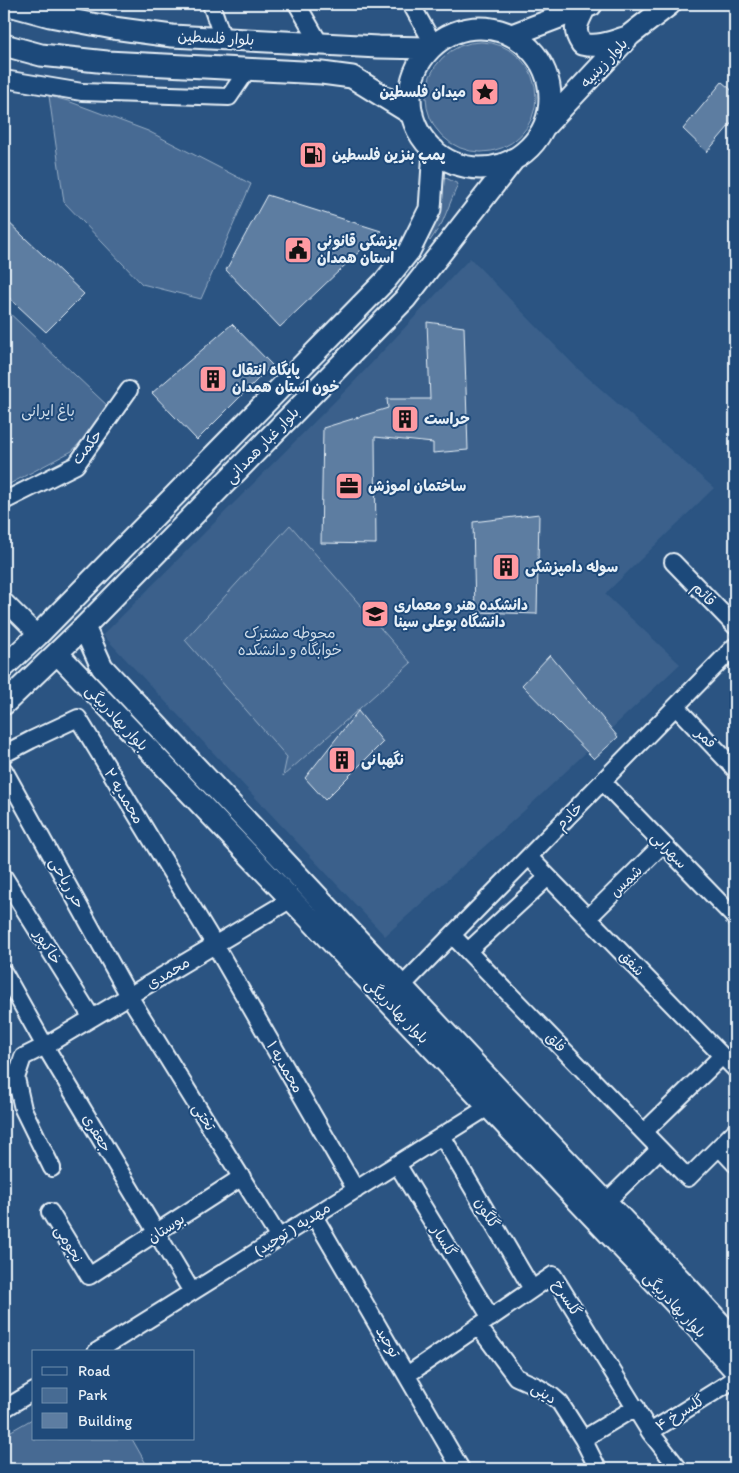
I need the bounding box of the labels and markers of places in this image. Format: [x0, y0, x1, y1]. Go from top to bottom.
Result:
place icon: میدان فلسطین [470, 77, 500, 107]
place label: میدان فلسطین [380, 83, 466, 101]
fuel station icon: پمپ بنزین فلسطین [298, 140, 328, 170]
place label: پمپ بنزین فلسطین [332, 146, 446, 164]
place label: پزشکی قانونی استان همدان [317, 232, 398, 267]
public building icon: پزشکی قانونی استان همدان [283, 235, 313, 265]
place label: پایگاه انتقال خون استان همدان [232, 360, 339, 397]
building icon: پایگاه انتقال خون استان همدان [198, 364, 228, 394]
building icon: حراست [390, 404, 420, 434]
place label: حراست [424, 410, 470, 428]
office icon: ساختمان اموزش [334, 471, 364, 501]
place label: ساختمان اموزش [368, 477, 466, 496]
building icon: سوله دامپزشکی [491, 552, 521, 582]
place label: سوله دامپزشکی [525, 558, 618, 577]
place label: دانشکده هنر و معماری دانشگاه بوعلی سینا [394, 596, 528, 632]
school or university icon: دانشکده هنر و معماری دانشگاه بوعلی سینا [360, 599, 390, 629]
building icon: نگهبانی [327, 745, 357, 775]
place label: نگهبانی [361, 750, 404, 770]

